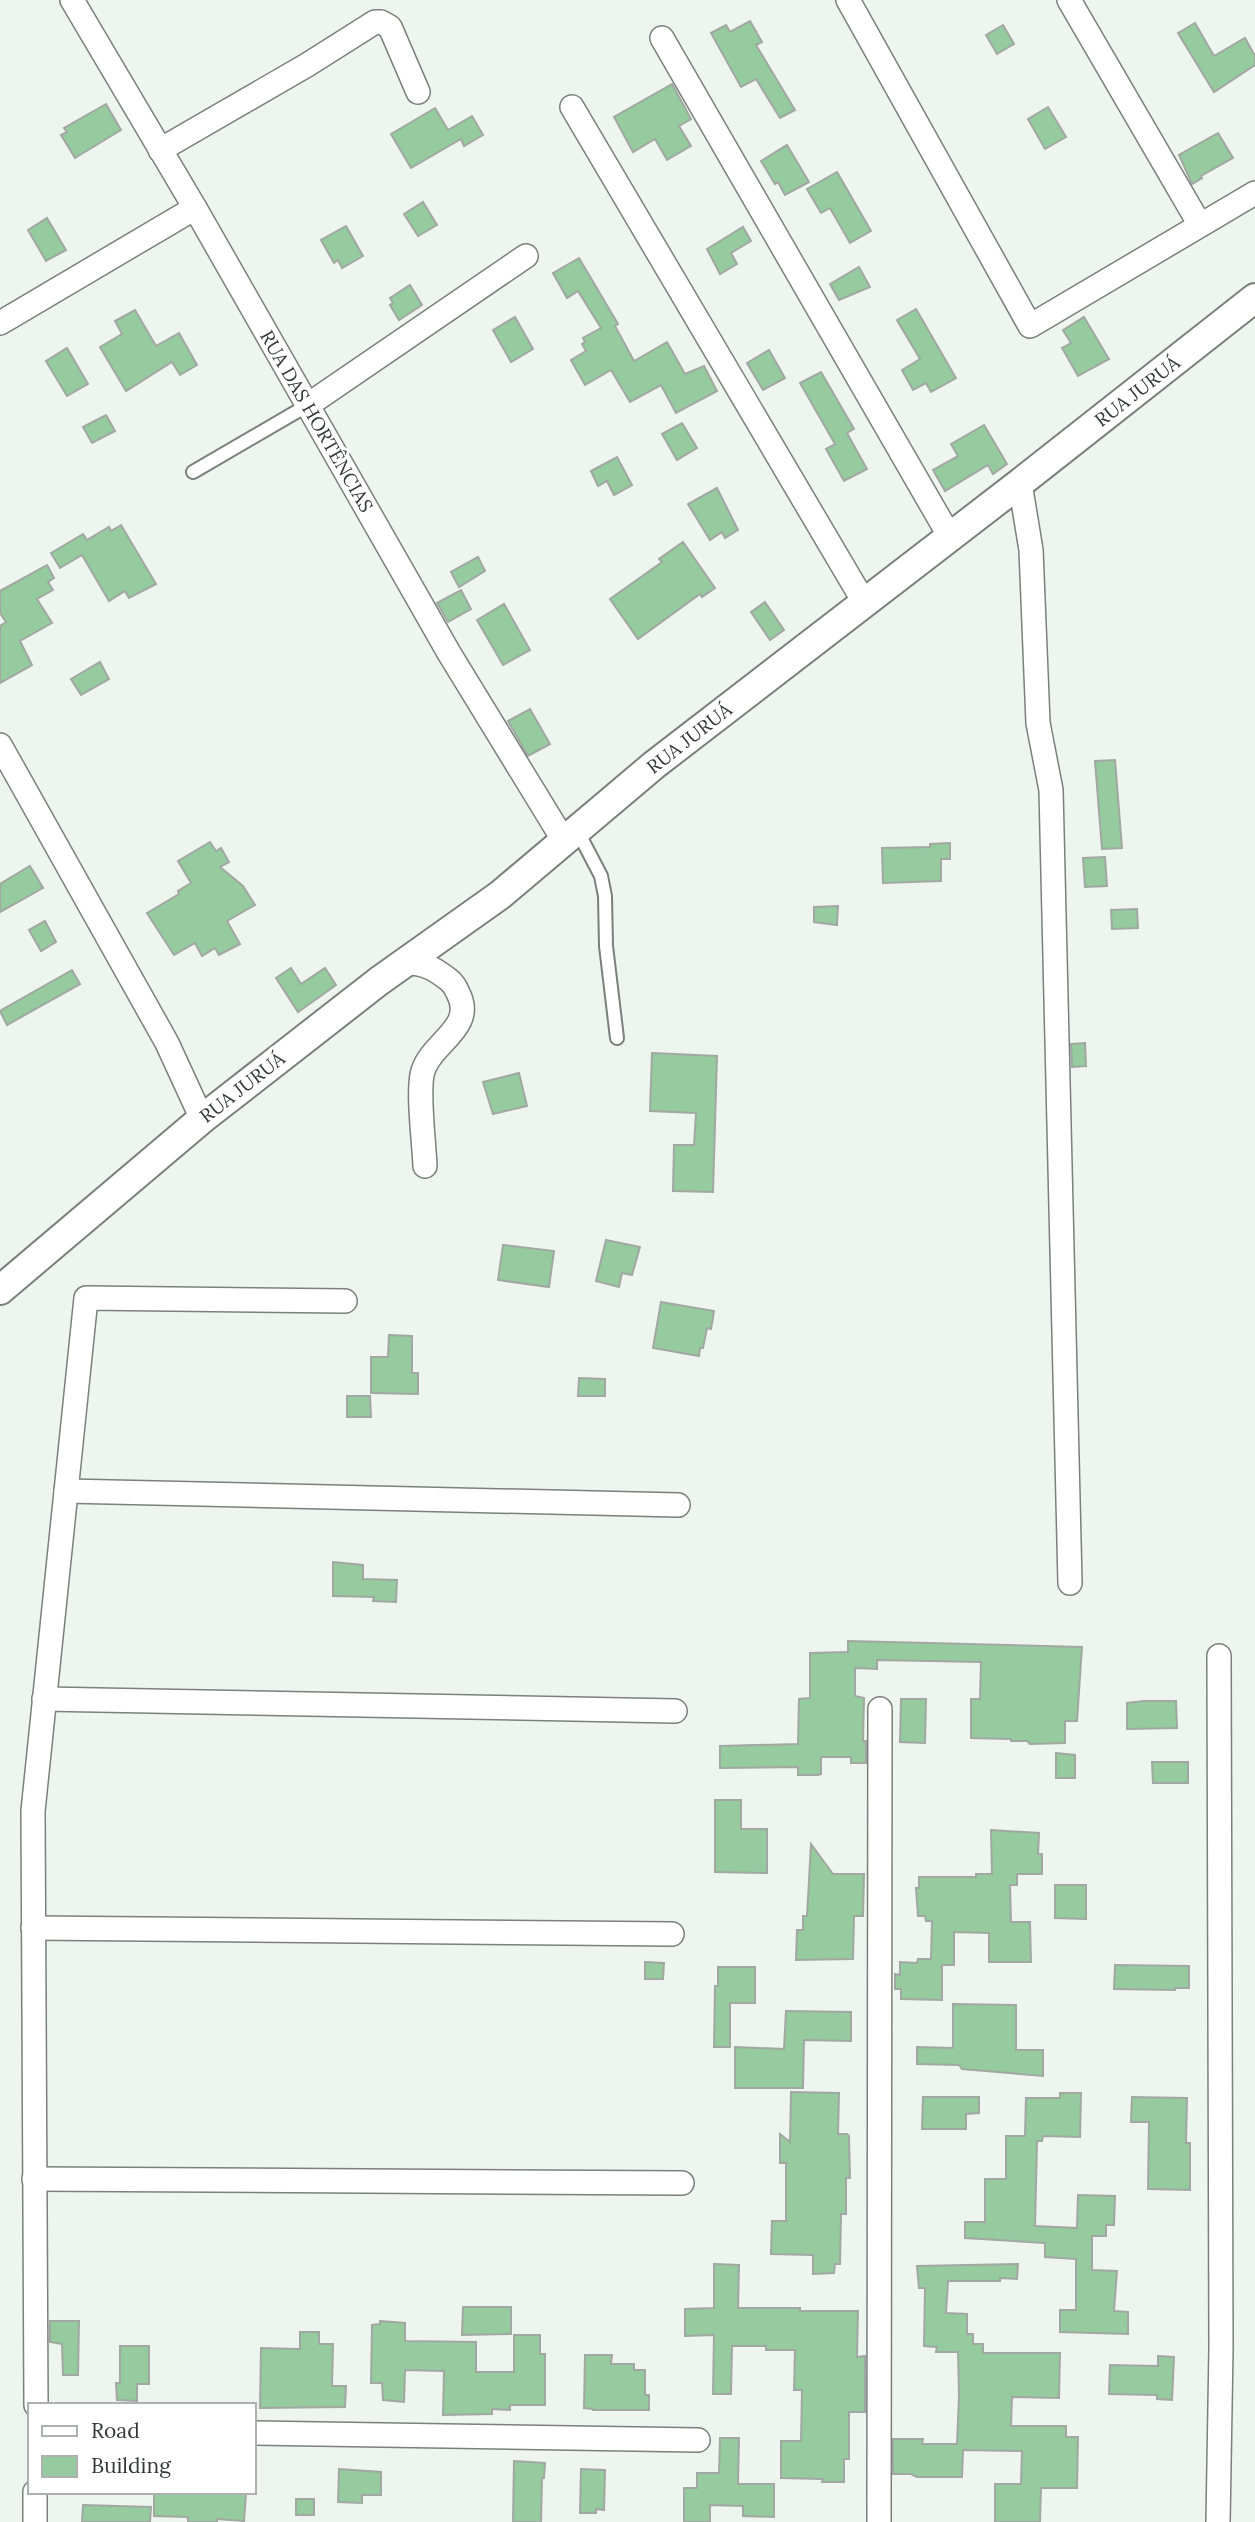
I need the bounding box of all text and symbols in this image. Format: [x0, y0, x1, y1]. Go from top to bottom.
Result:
street label: RUA DAS HORTÊNCIAS [255, 326, 379, 516]
street label: RUA JURUÁ [1090, 350, 1185, 432]
street label: RUA JURUÁ [642, 697, 737, 779]
street label: RUA JURUÁ [195, 1046, 290, 1128]
legend [28, 2403, 256, 2494]
text: Road [91, 2417, 140, 2444]
text: Building [91, 2452, 171, 2479]

